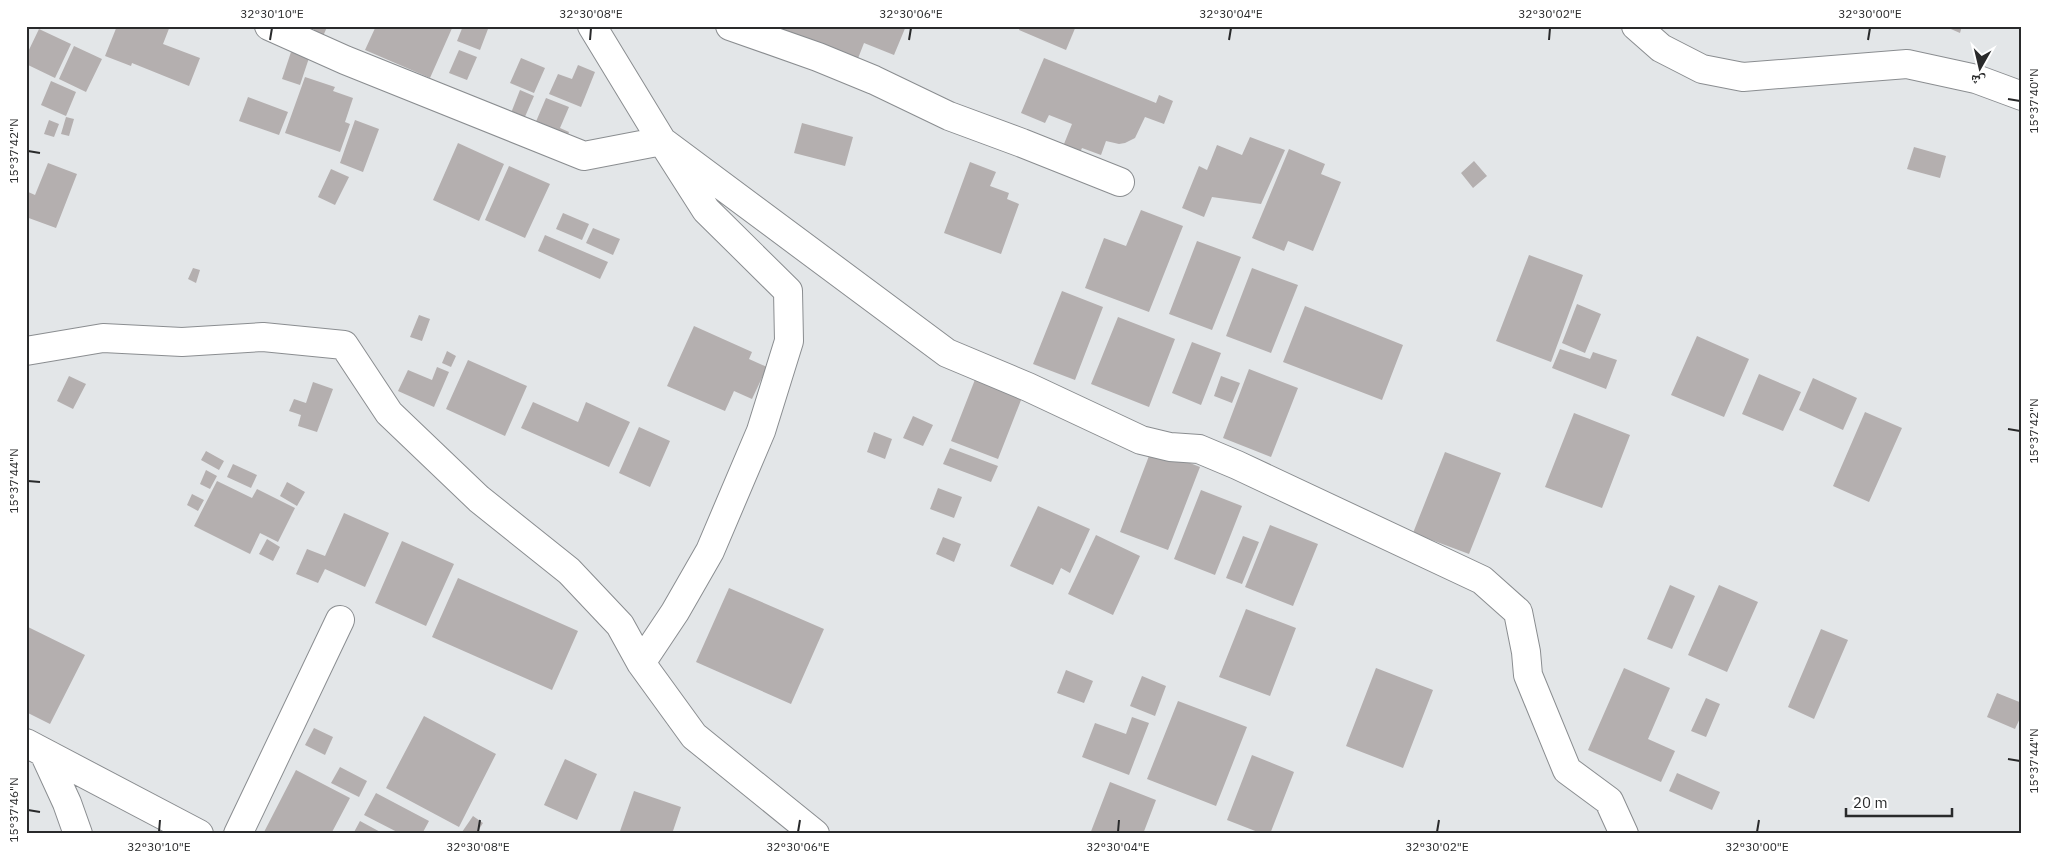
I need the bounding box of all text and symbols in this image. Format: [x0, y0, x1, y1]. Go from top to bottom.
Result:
text: 32°30'10"E [240, 6, 304, 21]
text: 32°30'08"E [559, 6, 623, 21]
text: 32°30'06"E [879, 6, 943, 21]
text: 32°30'04"E [1199, 6, 1263, 21]
text: 32°30'02"E [1518, 6, 1582, 21]
text: 32°30'00"E [1838, 6, 1902, 21]
north arrow [1956, 42, 2006, 92]
text: 15°37'40"N [2026, 68, 2041, 134]
text: ش [1969, 71, 1987, 91]
text: 15°37'42"N [6, 118, 21, 184]
text: 15°37'42"N [2026, 398, 2041, 464]
text: 15°37'44"N [6, 448, 21, 514]
text: 15°37'44"N [2026, 728, 2041, 794]
text: 15°37'46"N [6, 777, 21, 843]
scale bar [1846, 785, 1952, 817]
text: 20 m [1853, 793, 1888, 812]
text: 32°30'10"E [127, 839, 191, 854]
text: 32°30'08"E [446, 839, 510, 854]
text: 32°30'06"E [766, 839, 830, 854]
text: 32°30'04"E [1086, 839, 1150, 854]
text: 32°30'02"E [1405, 839, 1469, 854]
text: 32°30'00"E [1725, 839, 1789, 854]

